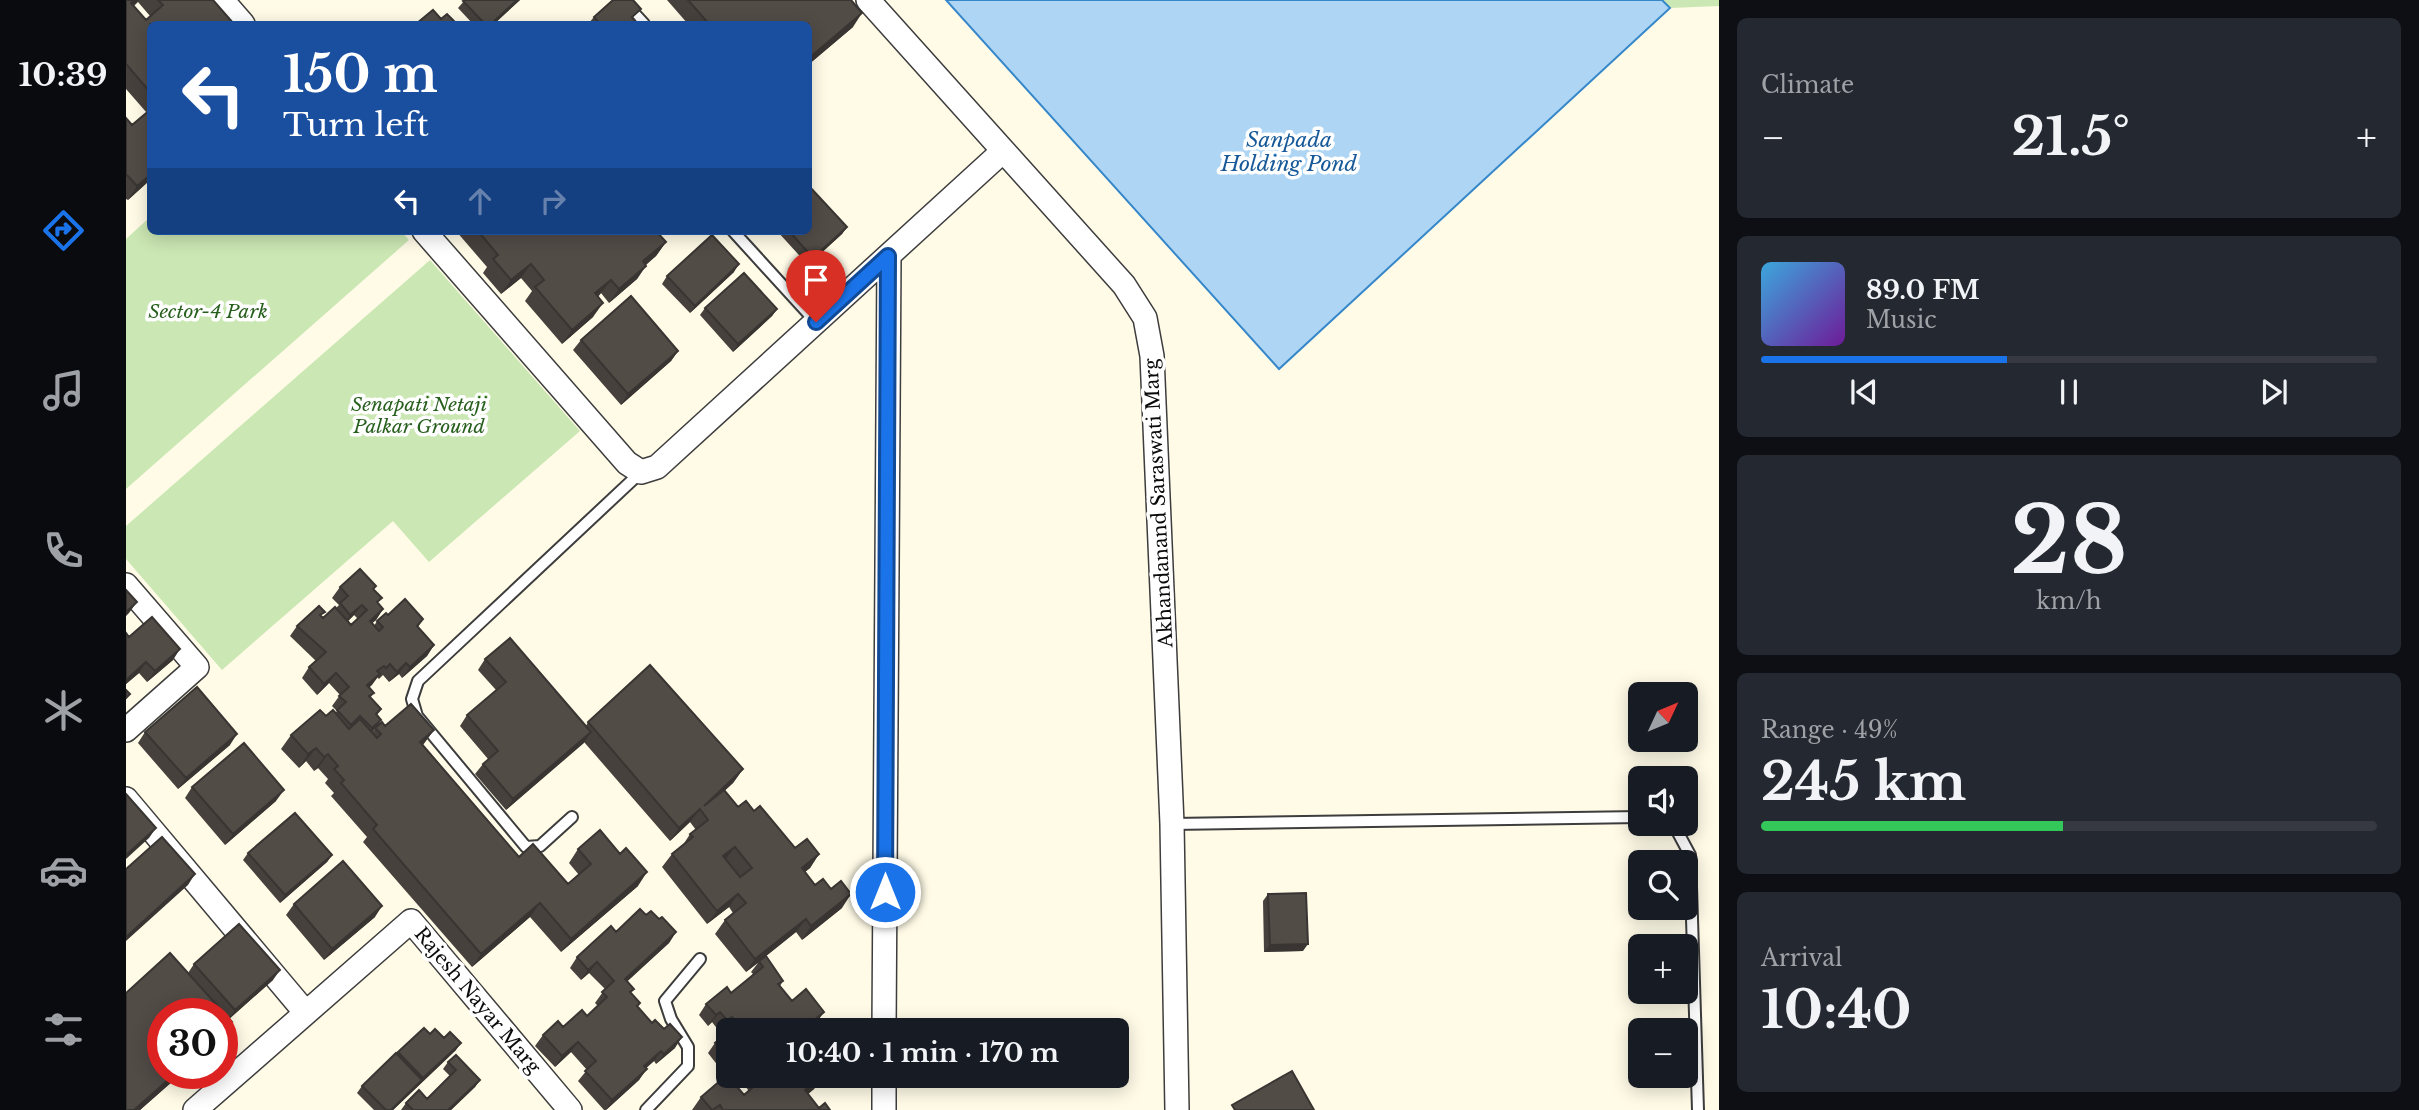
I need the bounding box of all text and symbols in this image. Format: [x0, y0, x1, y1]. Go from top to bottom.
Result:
text: 150 m [283, 44, 438, 105]
icon: left [168, 49, 259, 140]
text: 10:39 [18, 55, 108, 95]
text: Climate [1761, 71, 1854, 99]
text: Turn left [283, 105, 429, 145]
text: 21.5° [2011, 105, 2130, 169]
text: − [1761, 114, 1785, 161]
text: + [2356, 114, 2377, 161]
water label: Sanpada Holding Pond [1220, 127, 1358, 177]
icon: left [388, 182, 426, 220]
icon: ahead [461, 182, 499, 220]
icon: right [534, 182, 572, 220]
icon: directions [39, 206, 88, 255]
pin [786, 250, 846, 322]
icon: arrive [797, 261, 835, 299]
text: 89.0 FM [1866, 274, 1980, 306]
park label: Sector-4 Park [148, 300, 268, 323]
text: Music [1866, 306, 1937, 334]
street label: Akhandanand Saraswati Marg [1139, 357, 1178, 649]
icon: music [39, 366, 88, 415]
icon: previous [1845, 373, 1883, 411]
icon: pause [2050, 373, 2088, 411]
icon: next [2255, 373, 2293, 411]
park label: Senapati Netaji Palkar Ground [351, 393, 487, 438]
text: 28 [2010, 485, 2128, 598]
icon: phone [39, 526, 88, 575]
text: km/h [2036, 587, 2102, 615]
north arrow [1628, 682, 1698, 752]
map controls [1628, 682, 1698, 1088]
icon: climate [39, 686, 88, 735]
text: Range · 49% [1761, 716, 1898, 744]
text: 245 km [1761, 750, 1966, 814]
button: sound [1628, 766, 1698, 836]
icon: car [39, 846, 88, 895]
button: search [1628, 850, 1698, 920]
position arrow [848, 855, 922, 929]
street label: Rajesh Nayar Marg [410, 922, 546, 1079]
button: + [1628, 934, 1698, 1004]
text: Arrival [1761, 944, 1842, 972]
text: 10:40 [1761, 978, 1912, 1042]
speed limit sign: 30 [147, 998, 238, 1089]
icon: filters [39, 1005, 88, 1054]
button: − [1628, 1018, 1698, 1088]
text: 10:40 · 1 min · 170 m [786, 1037, 1059, 1069]

